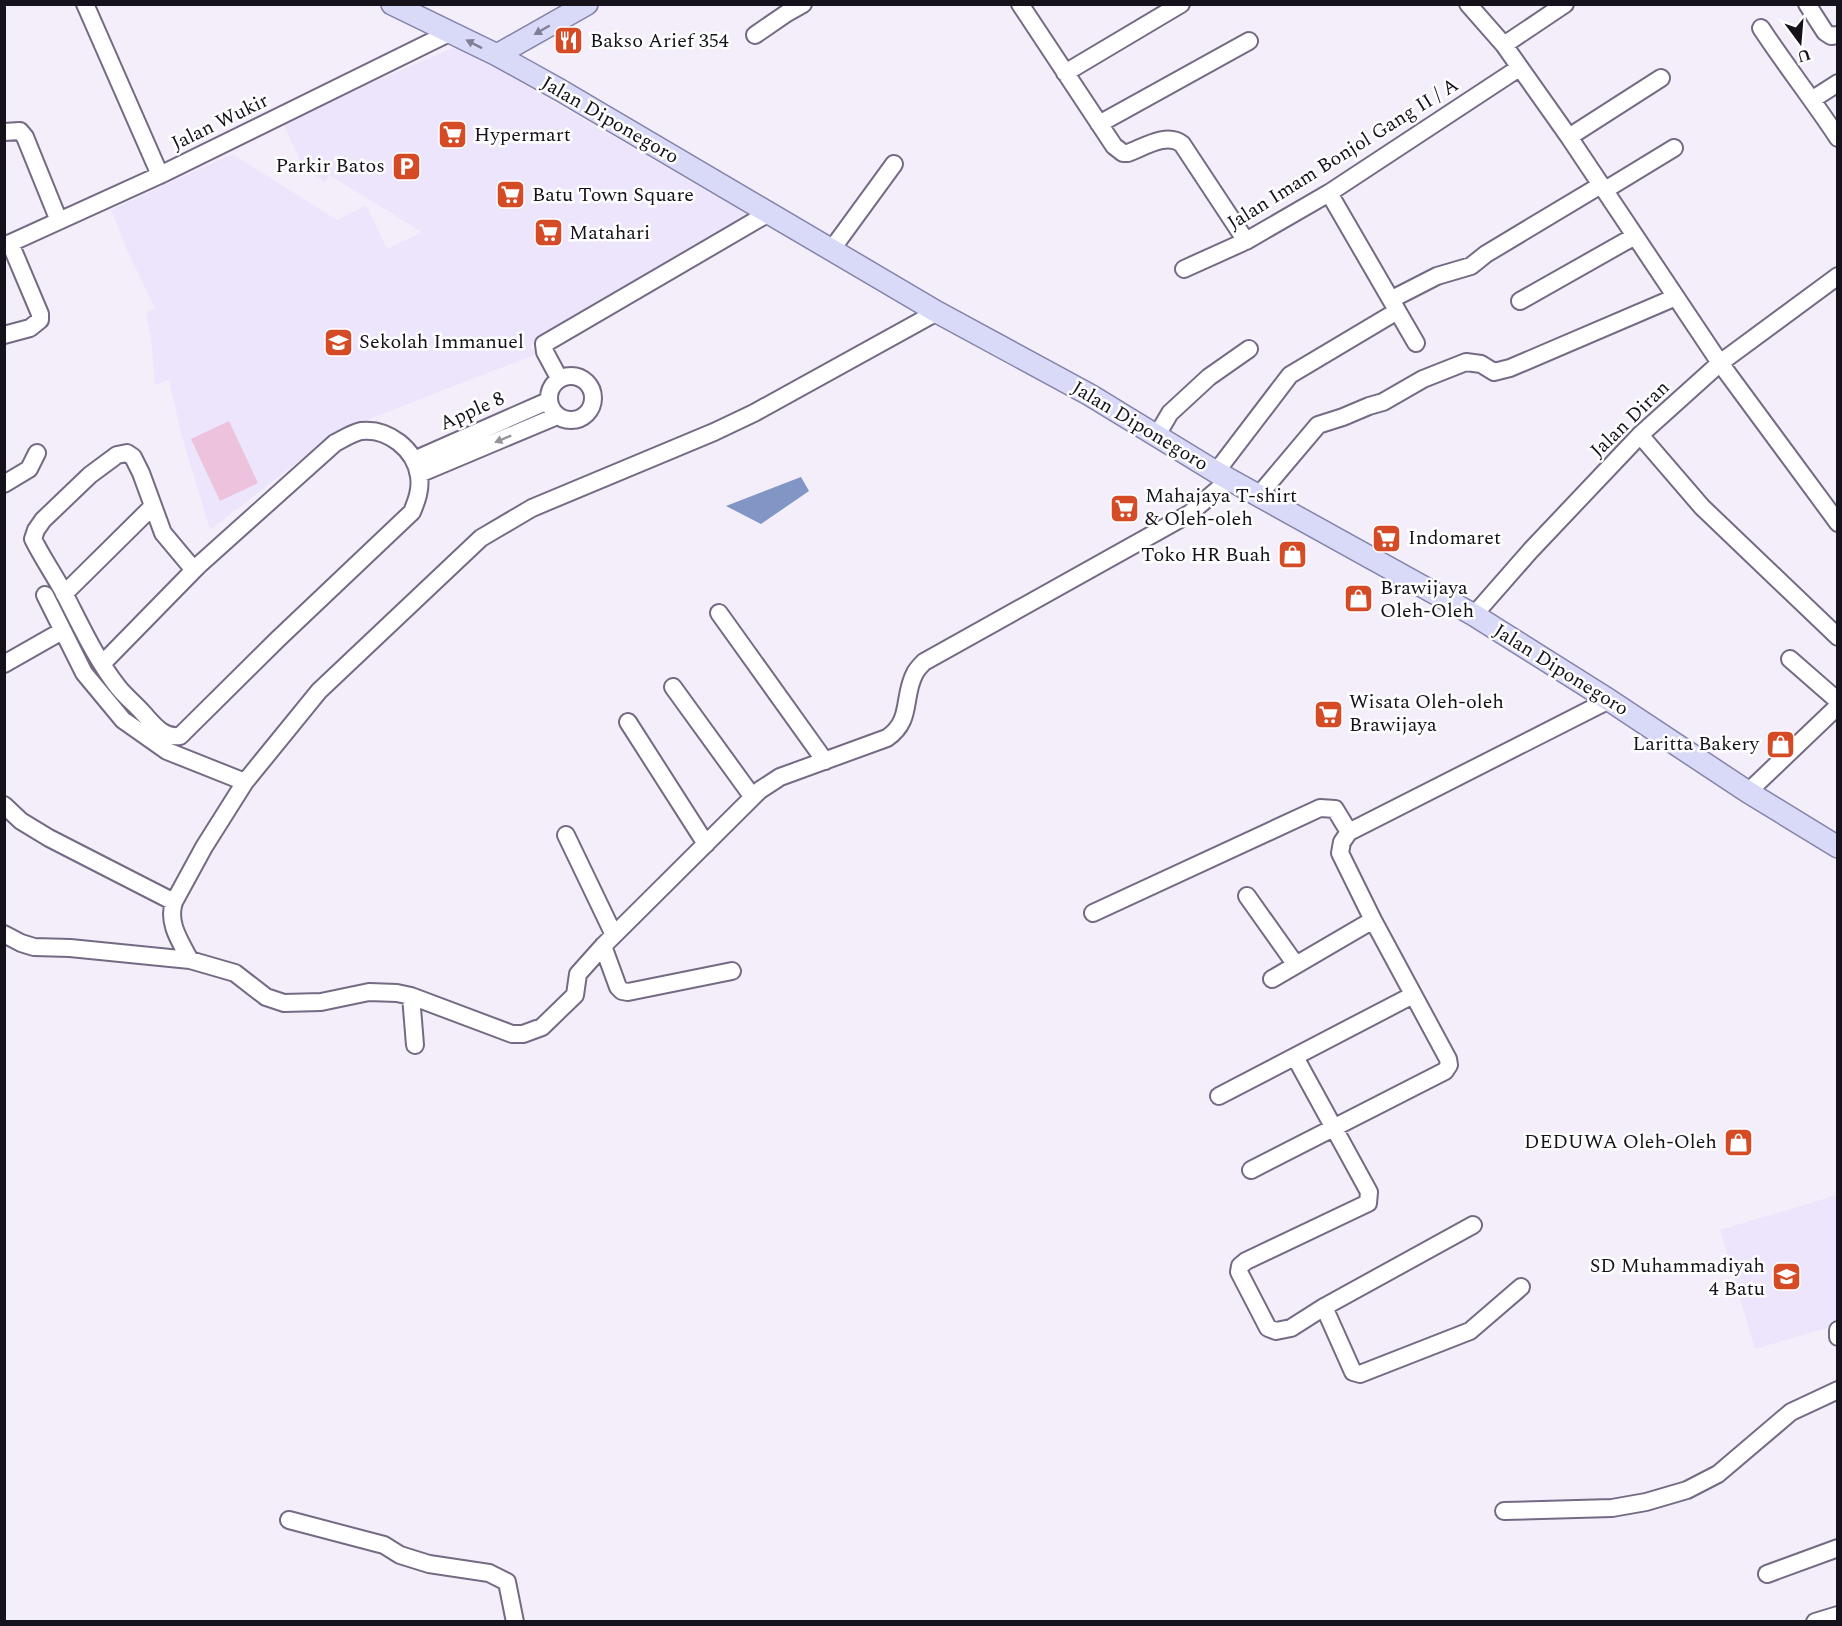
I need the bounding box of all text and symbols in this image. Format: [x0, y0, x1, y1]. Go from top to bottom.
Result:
north arrow [1770, 12, 1830, 72]
one-way arrow [533, 25, 550, 35]
restaurant icon: Bakso Arief 354 [553, 25, 585, 57]
place label: Bakso Arief 354 [590, 26, 729, 56]
one-way arrow [466, 39, 483, 49]
text: U [1794, 42, 1814, 69]
street label: Jalan Diponegoro [535, 68, 685, 172]
street label: Jalan Imam Bonjol Gang II / A [1221, 70, 1465, 238]
street label: Jalan Wukir [166, 86, 274, 158]
supermarket icon: Hypermart [437, 119, 469, 151]
place label: Hypermart [474, 120, 571, 150]
parking icon: Parkir Batos [390, 150, 422, 182]
place label: Parkir Batos [276, 151, 385, 181]
supermarket icon: Batu Town Square [495, 179, 527, 211]
place label: Batu Town Square [532, 180, 694, 210]
supermarket icon: Matahari [532, 217, 564, 249]
place label: Matahari [569, 218, 650, 248]
school or university icon: Sekolah Immanuel [322, 326, 354, 358]
place label: Sekolah Immanuel [359, 327, 524, 357]
street label: Jalan Diponegoro [1066, 373, 1214, 479]
street label: Jalan Diran [1583, 373, 1677, 465]
street label: Apple 8 [435, 383, 509, 439]
one-way arrow [494, 434, 512, 444]
place label: Mahajaya T-shirt & Oleh-oleh [1145, 481, 1297, 534]
supermarket icon: Mahajaya T-shirt & Oleh-oleh [1108, 492, 1140, 524]
supermarket icon: Indomaret [1371, 522, 1403, 554]
place label: Indomaret [1408, 523, 1501, 553]
shop icon: Toko HR Buah [1276, 539, 1308, 571]
place label: Toko HR Buah [1141, 540, 1271, 570]
place label: Brawijaya Oleh-Oleh [1380, 573, 1474, 626]
shop icon: Brawijaya Oleh-Oleh [1343, 583, 1375, 615]
street label: Jalan Diponegoro [1487, 616, 1635, 724]
place label: Wisata Oleh-oleh Brawijaya [1349, 687, 1504, 740]
supermarket icon: Wisata Oleh-oleh Brawijaya [1312, 698, 1344, 730]
shop icon: Laritta Bakery [1764, 728, 1796, 760]
place label: Laritta Bakery [1633, 729, 1760, 759]
shop icon: DEDUWA Oleh-Oleh [1722, 1126, 1754, 1158]
place label: DEDUWA Oleh-Oleh [1524, 1127, 1717, 1157]
place label: SD Muhammadiyah 4 Batu [1590, 1251, 1765, 1304]
school or university icon: SD Muhammadiyah 4 Batu [1770, 1261, 1802, 1293]

